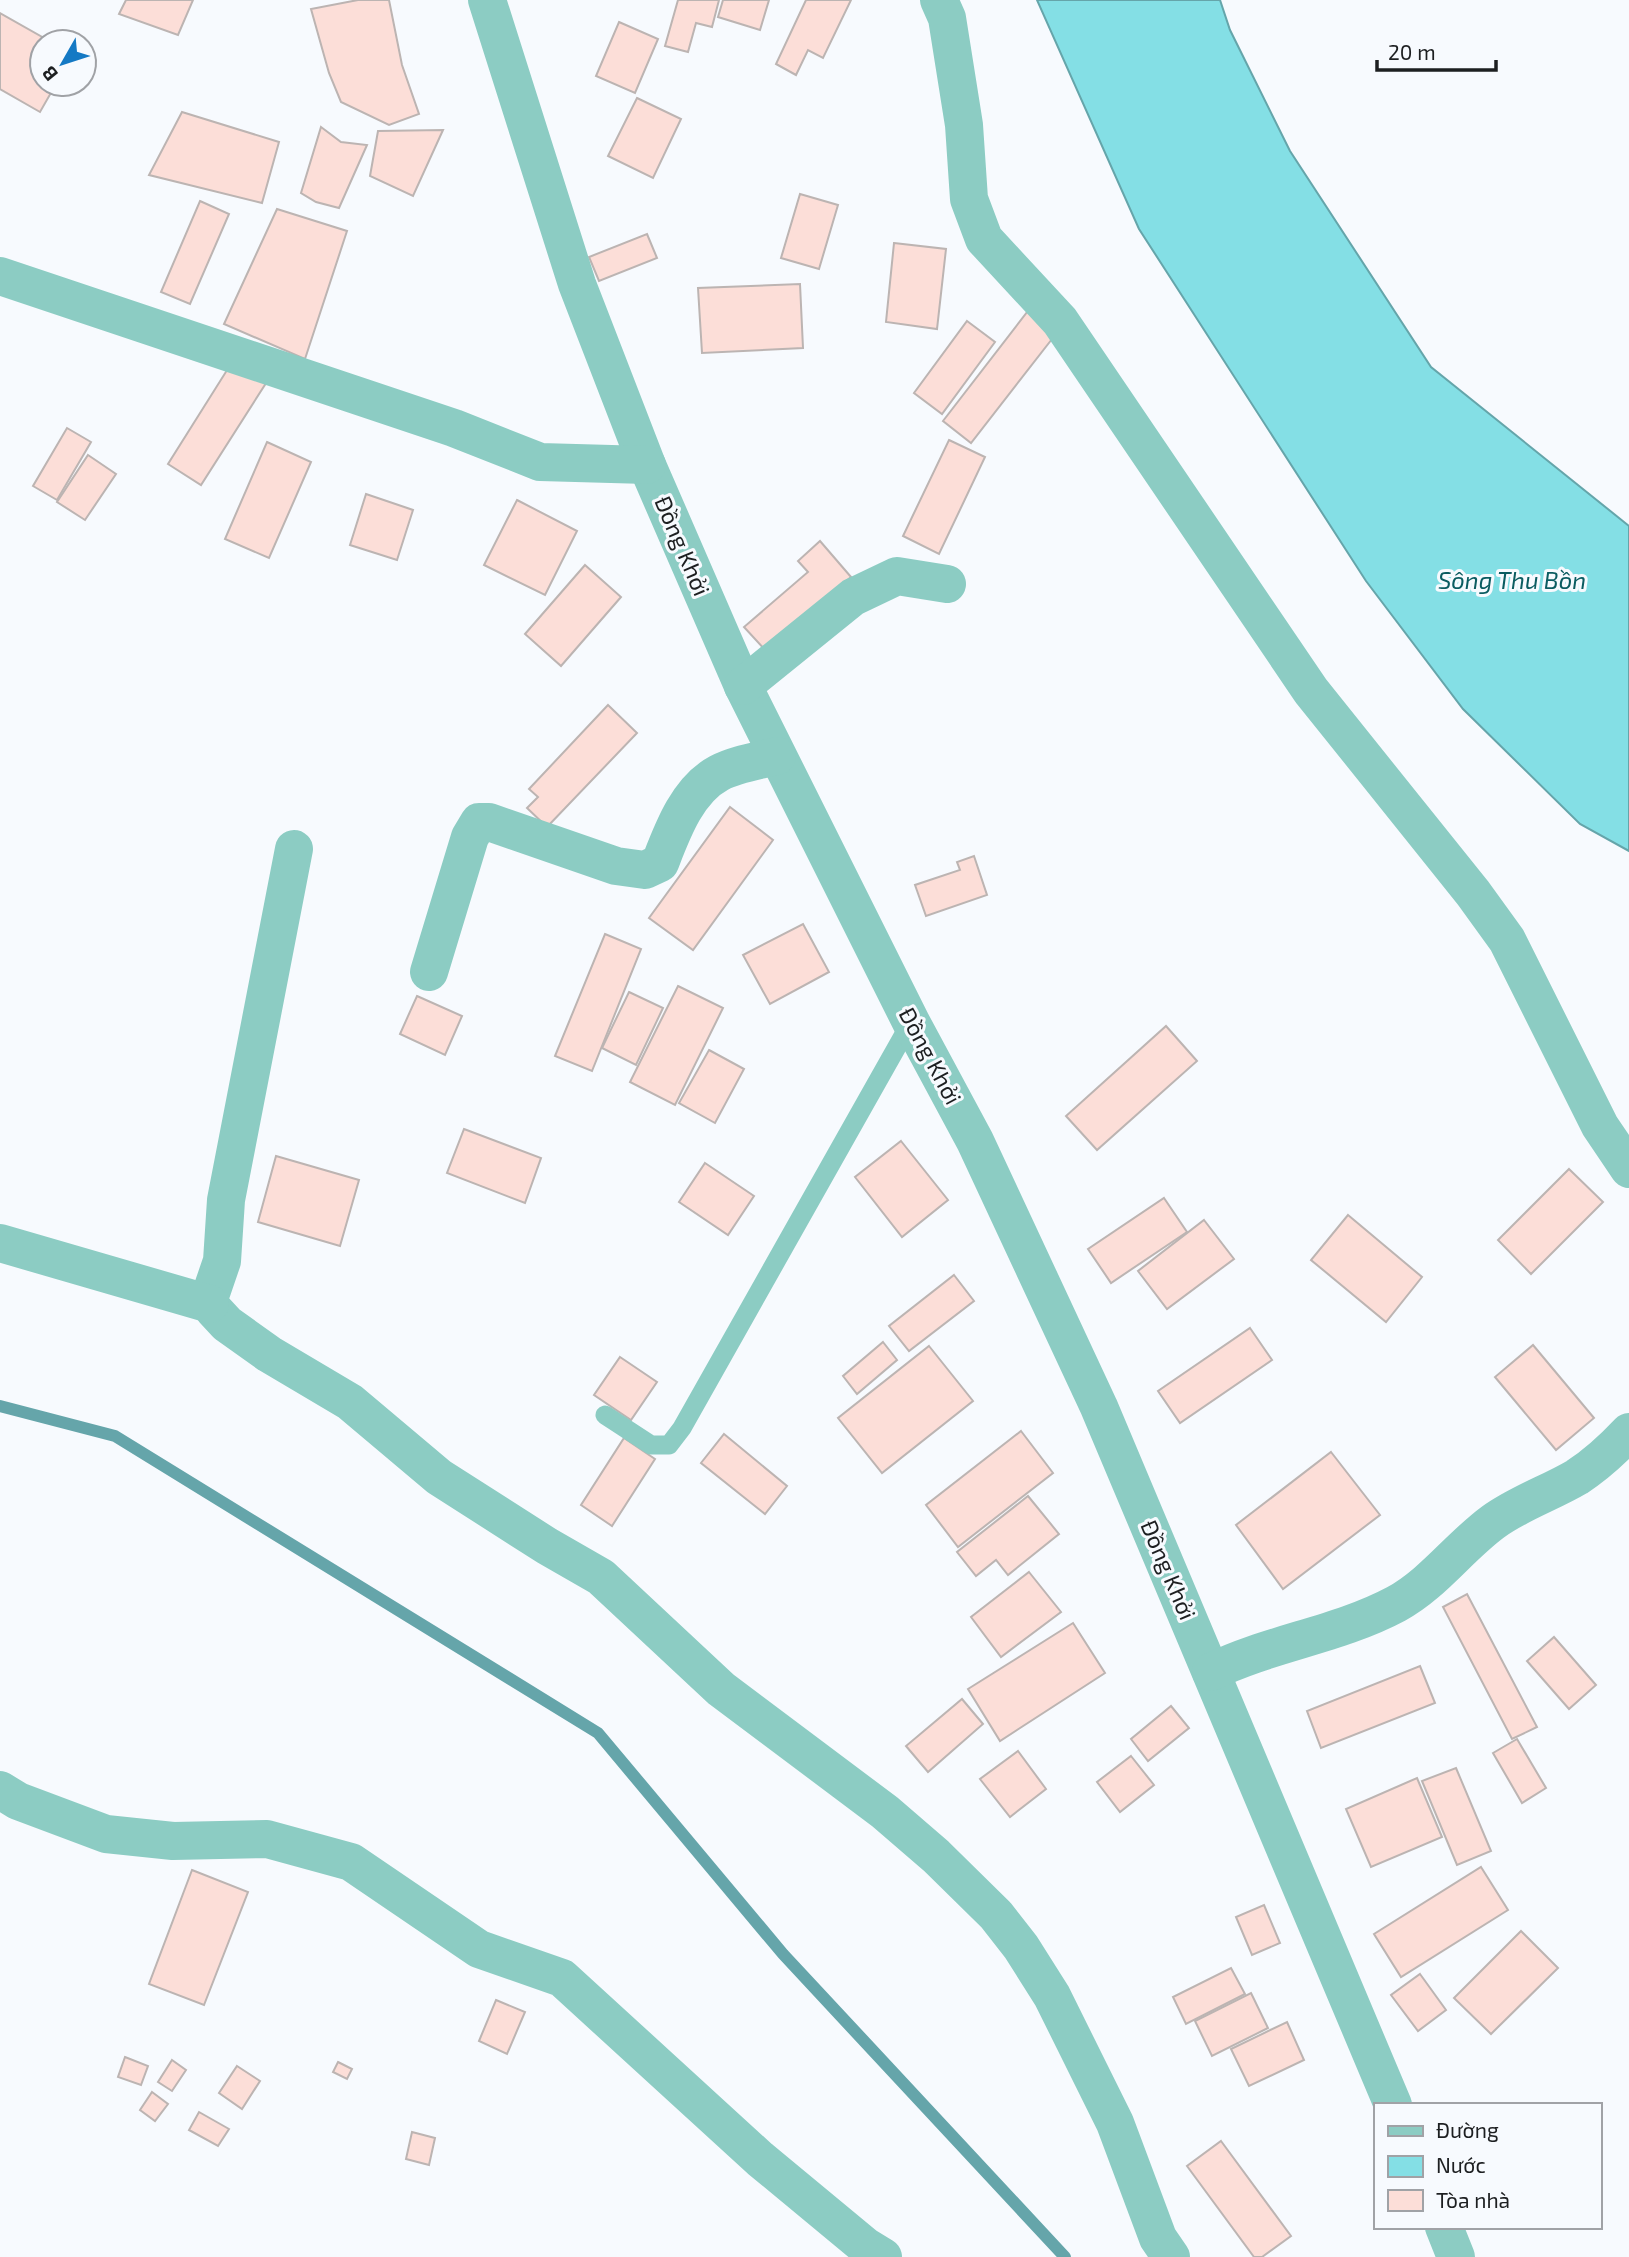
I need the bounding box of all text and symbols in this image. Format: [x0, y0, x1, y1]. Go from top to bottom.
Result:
north arrow [28, 28, 98, 98]
scale bar [1377, 28, 1496, 72]
text: 20 m [1388, 39, 1436, 64]
text: B [37, 62, 62, 86]
street label: Đồng Khởi [649, 491, 716, 600]
water label: Sông Thu Bồn [1438, 565, 1586, 594]
street label: Đồng Khởi [894, 1002, 968, 1109]
street label: Đồng Khởi [1135, 1515, 1202, 1624]
legend [1374, 2103, 1601, 2229]
text: Đường [1436, 2117, 1499, 2142]
text: Nước [1436, 2152, 1486, 2177]
text: Tòa nhà [1436, 2187, 1510, 2212]

